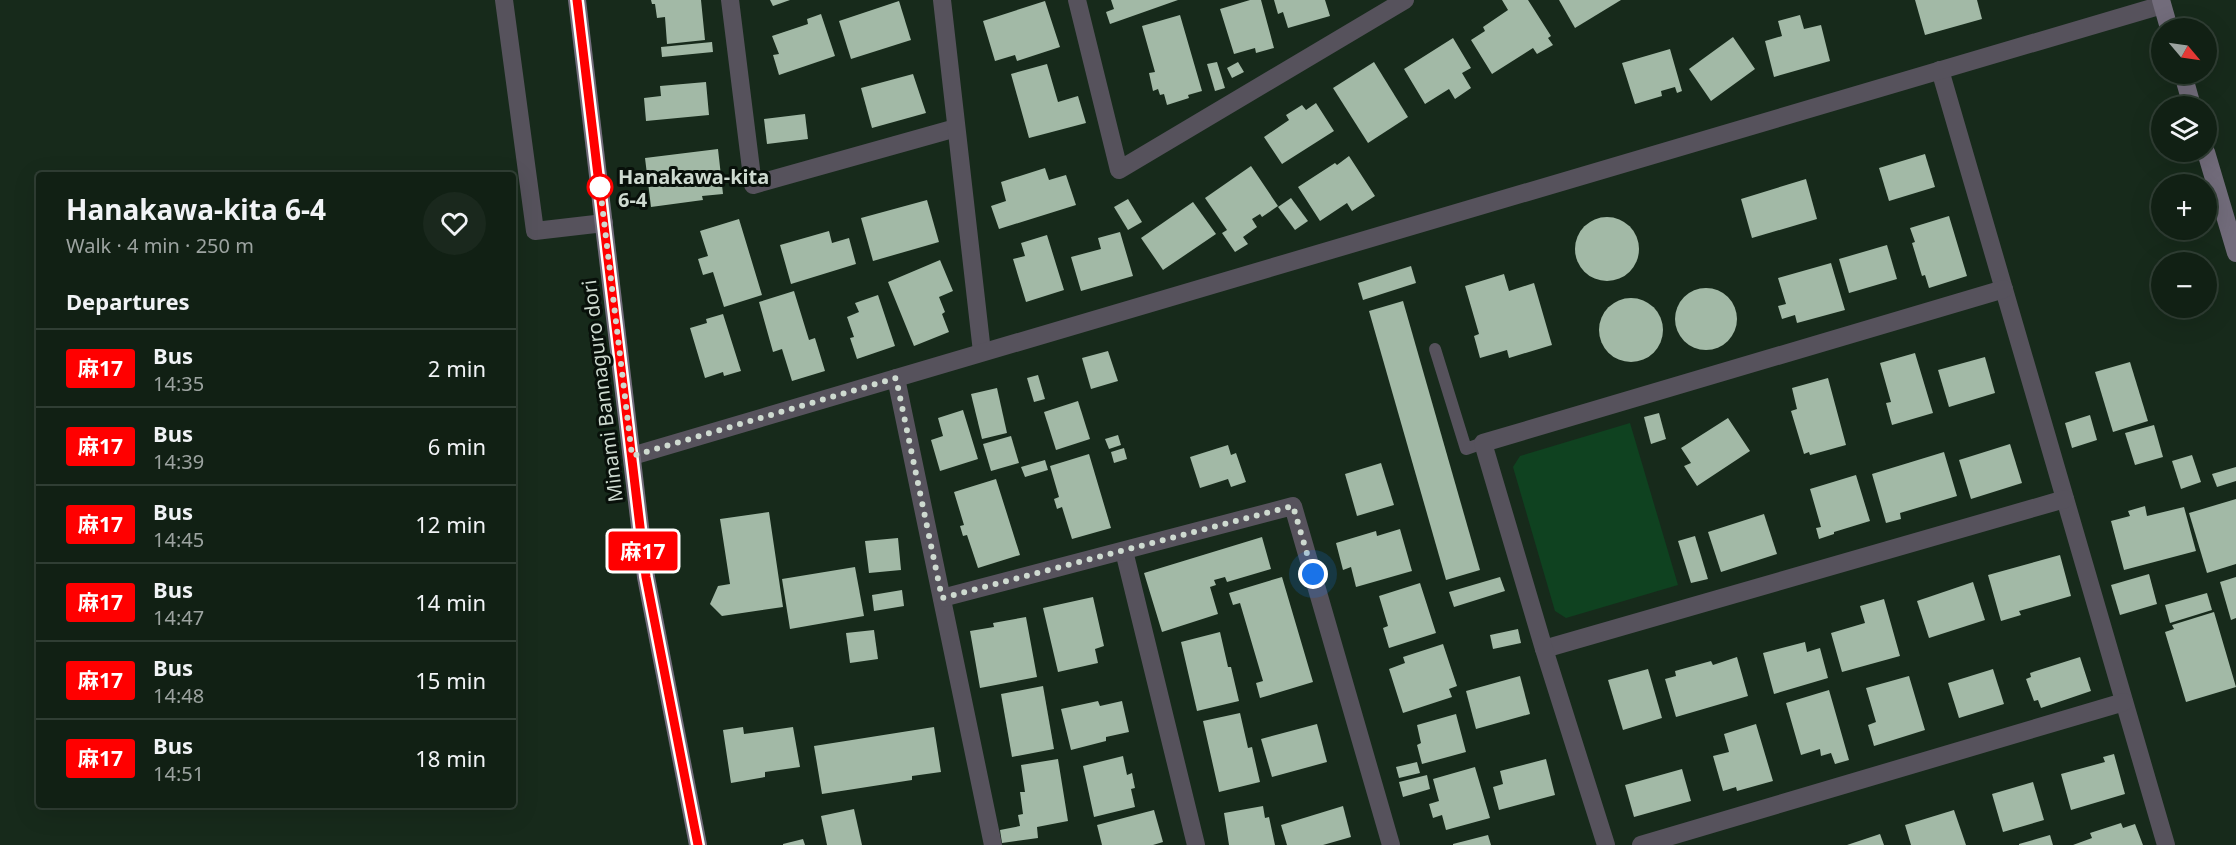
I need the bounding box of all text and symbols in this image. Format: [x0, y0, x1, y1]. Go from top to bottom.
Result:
north arrow [2151, 18, 2217, 84]
map controls [2151, 18, 2217, 318]
button: layers [2151, 96, 2217, 162]
place label: Hanakawa-kita 6-4 [618, 163, 769, 213]
marker: Hanakawa-kita 6-4 [587, 174, 613, 200]
button: + [2151, 174, 2217, 240]
text: Hanakawa-kita 6-4 [66, 190, 326, 228]
button: heart [423, 192, 486, 255]
text: Walk · 4 min · 250 m [66, 232, 254, 259]
button: − [2151, 252, 2217, 318]
street label: Minami Bannaguro dori [575, 278, 629, 504]
text: Departures [66, 286, 190, 316]
text: Bus [153, 340, 193, 370]
text: 2 min [428, 353, 486, 383]
text: 麻17 [78, 354, 123, 382]
text: 14:35 [153, 370, 204, 397]
text: Bus [153, 418, 193, 448]
text: 6 min [428, 431, 486, 461]
text: 麻17 [78, 432, 123, 460]
text: 14:39 [153, 448, 204, 475]
text: Bus [153, 496, 193, 526]
text: 12 min [415, 509, 486, 539]
text: 麻17 [78, 510, 123, 538]
text: 14:45 [153, 526, 204, 553]
line badge: 麻17 [608, 532, 678, 570]
text: 麻17 [620, 537, 666, 565]
your location [1298, 559, 1328, 589]
text: Bus [153, 574, 193, 604]
text: 14 min [415, 587, 486, 617]
text: 麻17 [78, 588, 123, 616]
text: 14:47 [153, 604, 204, 631]
text: Bus [153, 652, 193, 682]
text: 15 min [415, 665, 486, 695]
text: 麻17 [78, 666, 123, 694]
text: 14:48 [153, 682, 204, 709]
text: Bus [153, 730, 193, 760]
text: 18 min [415, 743, 486, 773]
text: 麻17 [78, 744, 123, 772]
text: 14:51 [153, 760, 204, 787]

